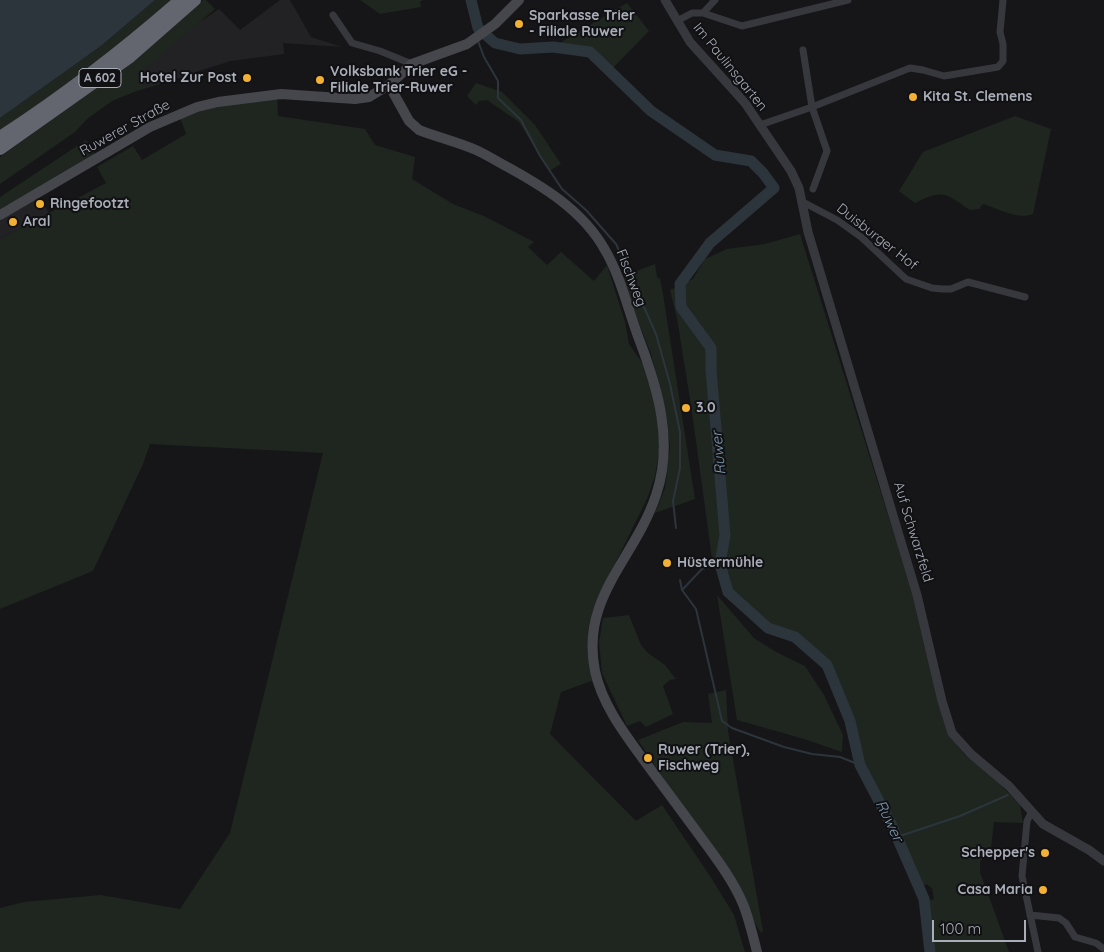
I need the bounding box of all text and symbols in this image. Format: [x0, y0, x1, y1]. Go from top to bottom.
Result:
place label: Sparkasse Trier - Filiale Ruwer [529, 8, 635, 40]
marker: Sparkasse Trier - Filiale Ruwer [513, 18, 525, 30]
street label: Im Paulinsgarten [689, 19, 771, 115]
place label: Volksbank Trier eG - Filiale Trier-Ruwer [330, 64, 467, 96]
road number: A 602 [79, 68, 121, 88]
place label: Hotel Zur Post [140, 70, 237, 86]
marker: Hotel Zur Post [241, 72, 253, 84]
marker: Volksbank Trier eG - Filiale Trier-Ruwer [314, 74, 326, 86]
place label: Kita St. Clemens [923, 89, 1032, 105]
marker: Kita St. Clemens [907, 91, 919, 103]
street label: Ruwerer Straße [77, 96, 173, 160]
place label: Ringefootzt [50, 196, 130, 212]
marker: Ringefootzt [34, 198, 46, 210]
street label: Duisburger Hof [833, 200, 921, 274]
place label: Aral [23, 214, 50, 230]
marker: Aral [7, 216, 19, 228]
street label: Fischweg [612, 247, 650, 309]
place label: 3.0 [696, 400, 716, 416]
marker: 3.0 [680, 402, 692, 414]
water label: Ruwer [708, 430, 730, 476]
street label: Auf Schwarzfeld [890, 480, 936, 584]
place label: Hüstermühle [677, 555, 763, 571]
marker: Hüstermühle [661, 557, 673, 569]
place label: Ruwer (Trier), Fischweg [658, 742, 750, 774]
marker: Ruwer (Trier), Fischweg [642, 752, 654, 764]
water label: Ruwer [871, 797, 907, 845]
place label: Schepper's [961, 845, 1035, 861]
marker: Schepper's [1039, 847, 1051, 859]
place label: Casa Maria [957, 882, 1033, 898]
marker: Casa Maria [1037, 884, 1049, 896]
scale bar [934, 910, 1028, 942]
text: 100 m [940, 919, 981, 938]

